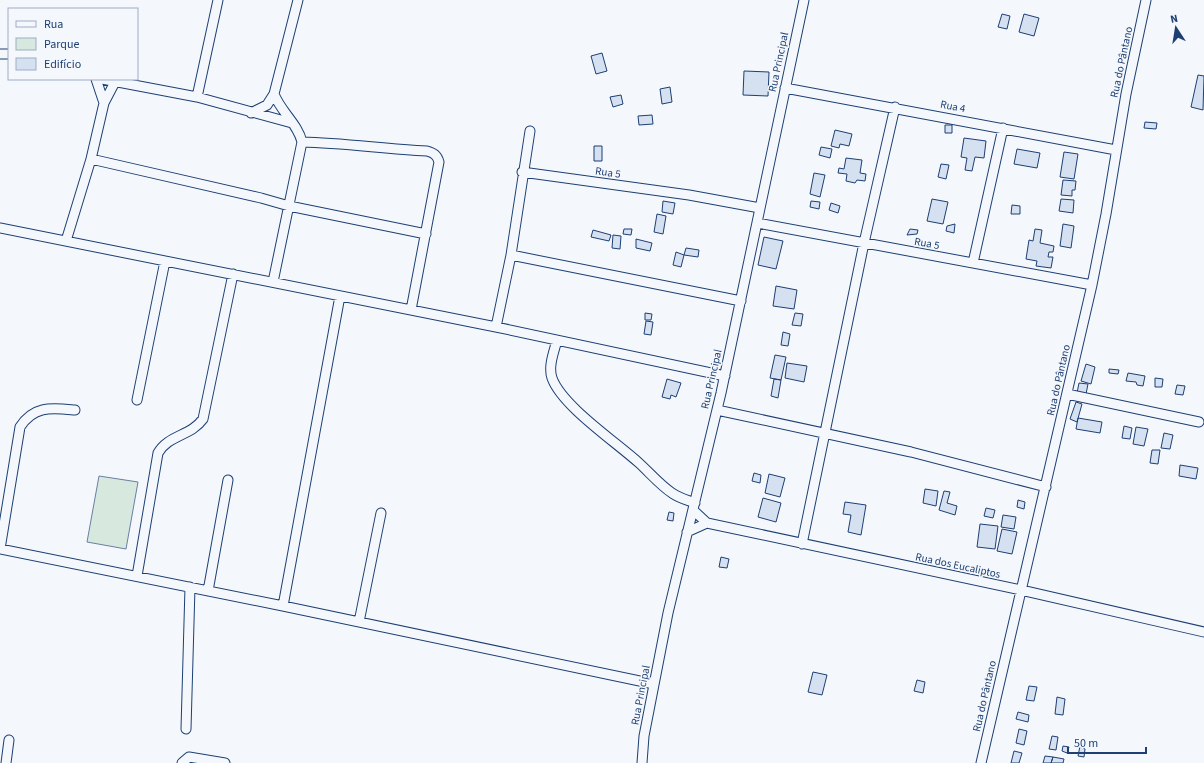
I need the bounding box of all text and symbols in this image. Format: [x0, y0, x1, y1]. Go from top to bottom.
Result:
legend [8, 8, 138, 80]
north arrow [1156, 8, 1196, 48]
text: N [1169, 11, 1179, 27]
text: Rua [44, 16, 63, 33]
street label: Rua do Pântano [1107, 25, 1136, 99]
street label: Rua Principal [765, 31, 792, 93]
text: Parque [44, 36, 80, 53]
text: Edifício [44, 56, 81, 73]
street label: Rua 4 [939, 97, 967, 116]
street label: Rua 5 [594, 163, 622, 182]
street label: Rua 5 [913, 234, 941, 253]
street label: Rua do Pântano [1043, 343, 1074, 417]
street label: Rua Principal [697, 348, 726, 410]
street label: Rua dos Eucaliptos [914, 549, 1002, 582]
street label: Rua do Pântano [969, 659, 1000, 733]
street label: Rua Principal [627, 664, 654, 726]
scale bar [1068, 729, 1146, 755]
text: 50 m [1074, 735, 1098, 752]

